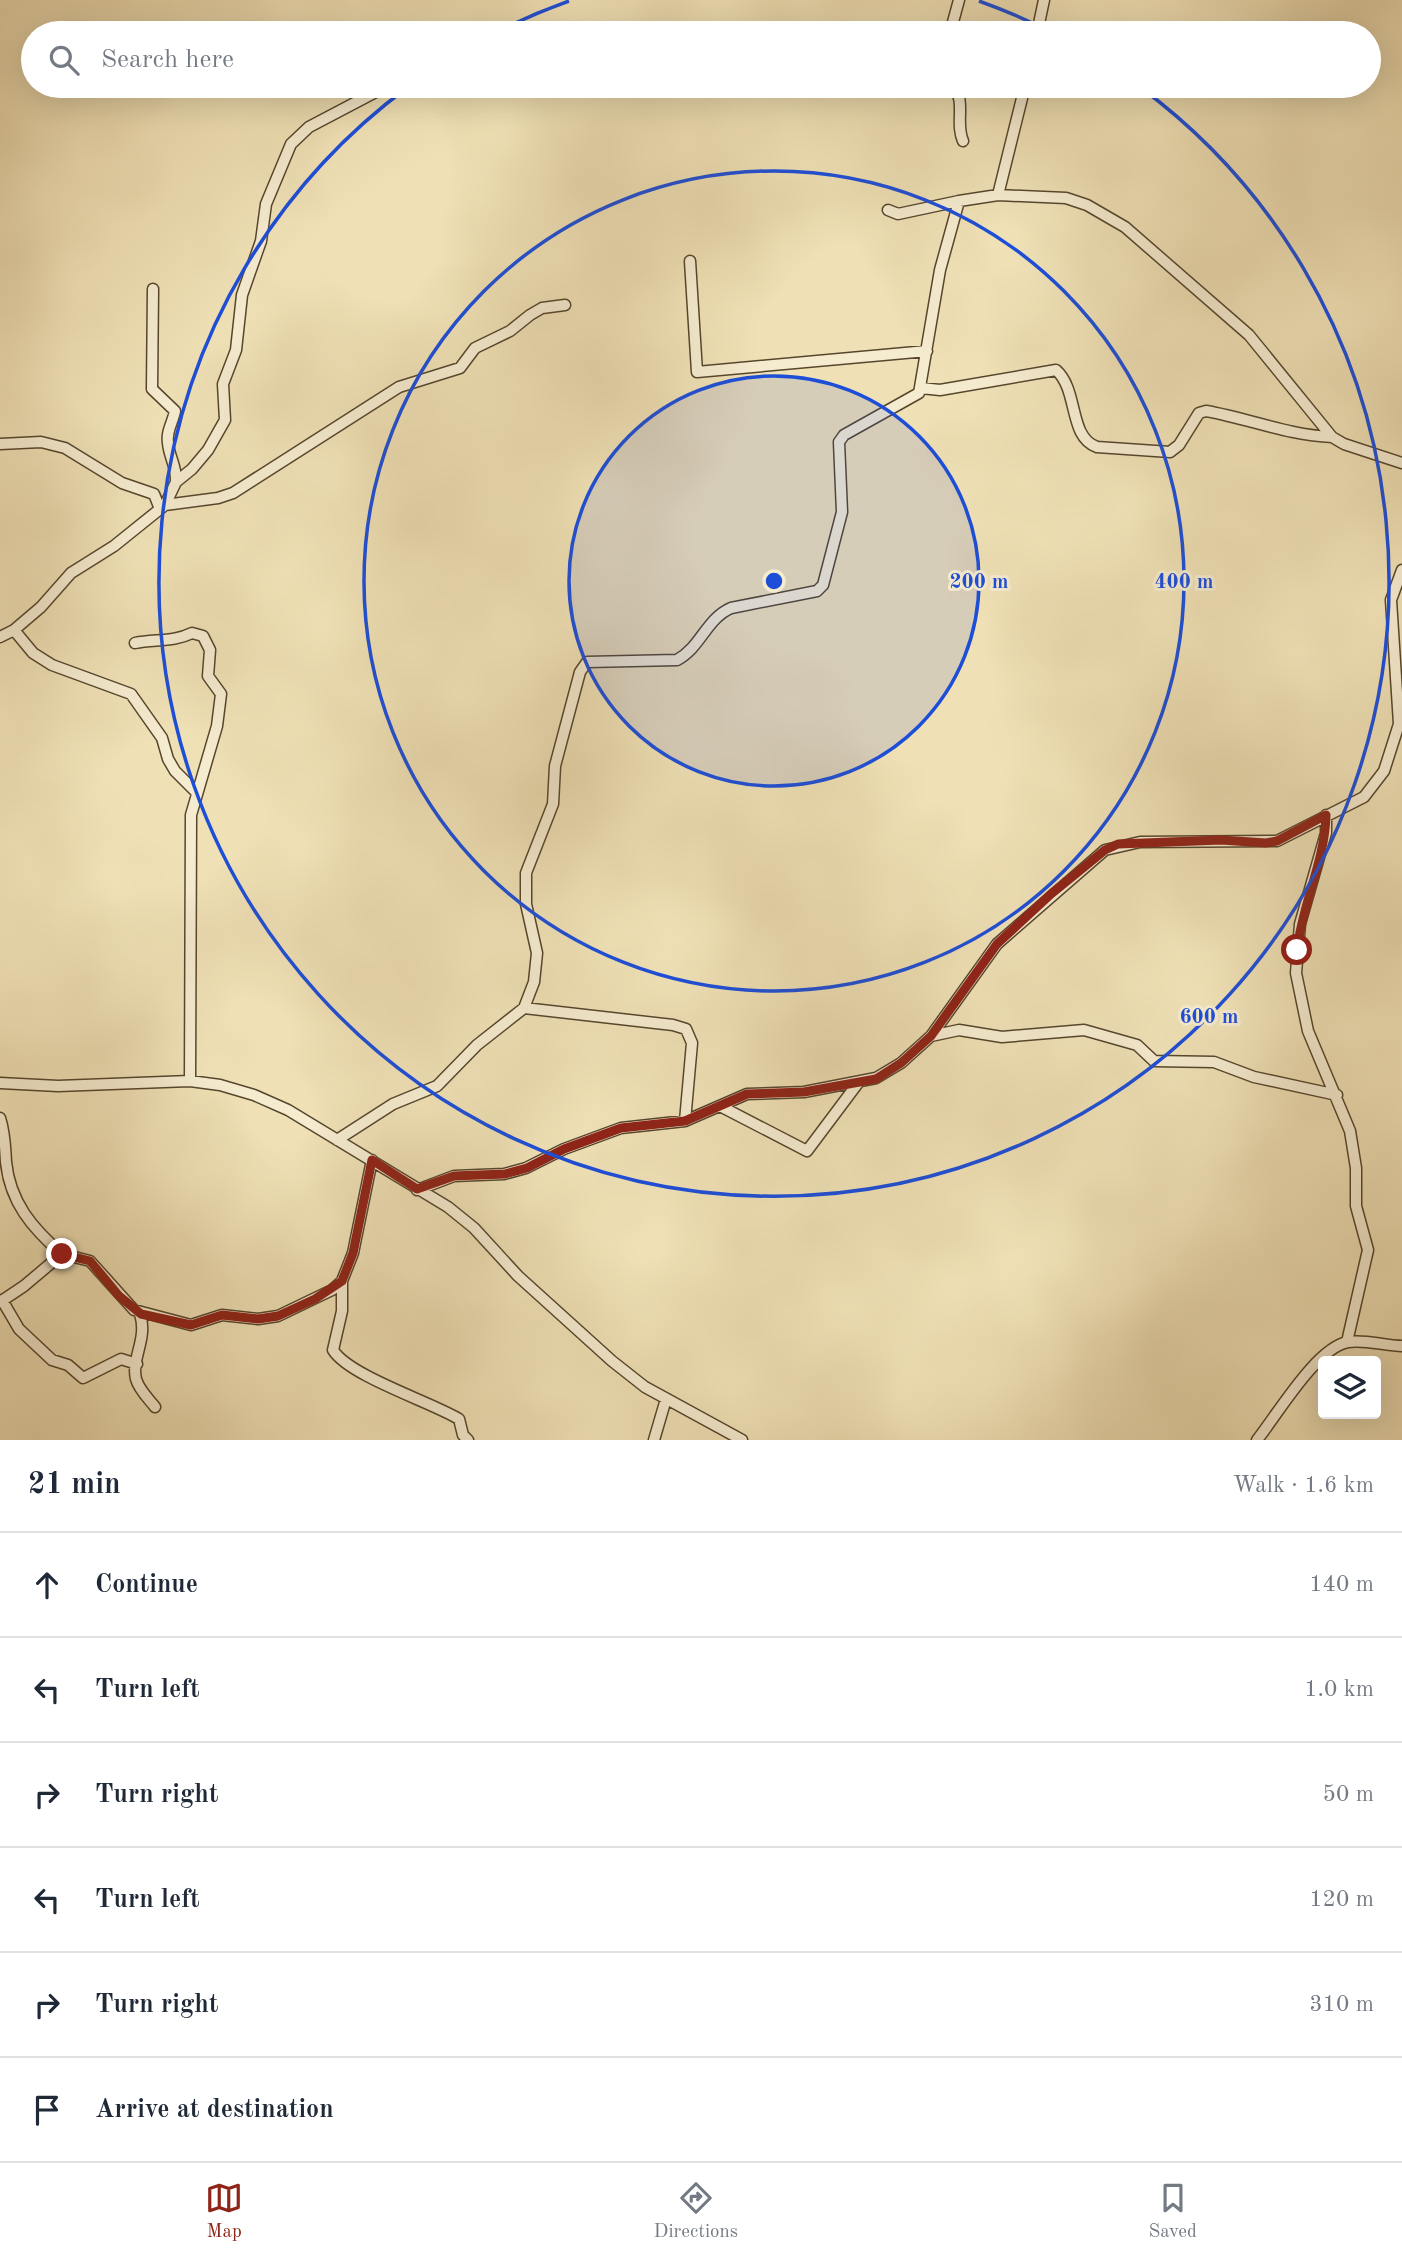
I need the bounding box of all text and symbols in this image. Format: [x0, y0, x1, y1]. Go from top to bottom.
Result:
search box [21, 21, 1381, 98]
icon: search [45, 41, 83, 79]
text: Search here [101, 47, 234, 73]
centre of rings [762, 569, 786, 593]
text: 200 m [949, 572, 1009, 593]
text: 400 m [1154, 572, 1214, 593]
route start [1281, 934, 1312, 965]
text: 600 m [1179, 1007, 1239, 1028]
route end [46, 1238, 77, 1269]
map controls [1318, 1356, 1381, 1419]
button: layers [1318, 1356, 1381, 1419]
text: 21 min [28, 1470, 121, 1500]
text: Walk · 1.6 km [1233, 1474, 1374, 1497]
icon: ahead [28, 1566, 66, 1604]
text: Continue [95, 1572, 198, 1598]
text: 140 m [1309, 1573, 1374, 1596]
icon: left [28, 1671, 66, 1709]
text: Turn left [95, 1677, 200, 1703]
text: 1.0 km [1304, 1678, 1374, 1701]
icon: right [28, 1776, 66, 1814]
text: Turn right [95, 1782, 218, 1808]
text: 50 m [1323, 1783, 1374, 1806]
icon: left [28, 1881, 66, 1919]
text: Turn left [95, 1887, 200, 1913]
text: 120 m [1309, 1888, 1374, 1911]
icon: right [28, 1986, 66, 2024]
text: Turn right [95, 1992, 218, 2018]
text: 310 m [1309, 1993, 1374, 2016]
icon: arrive [28, 2091, 66, 2129]
text: Arrive at destination [95, 2097, 334, 2123]
tab: Map [205, 2179, 243, 2244]
tab: Directions [654, 2179, 738, 2244]
tab: Saved [1148, 2179, 1197, 2244]

